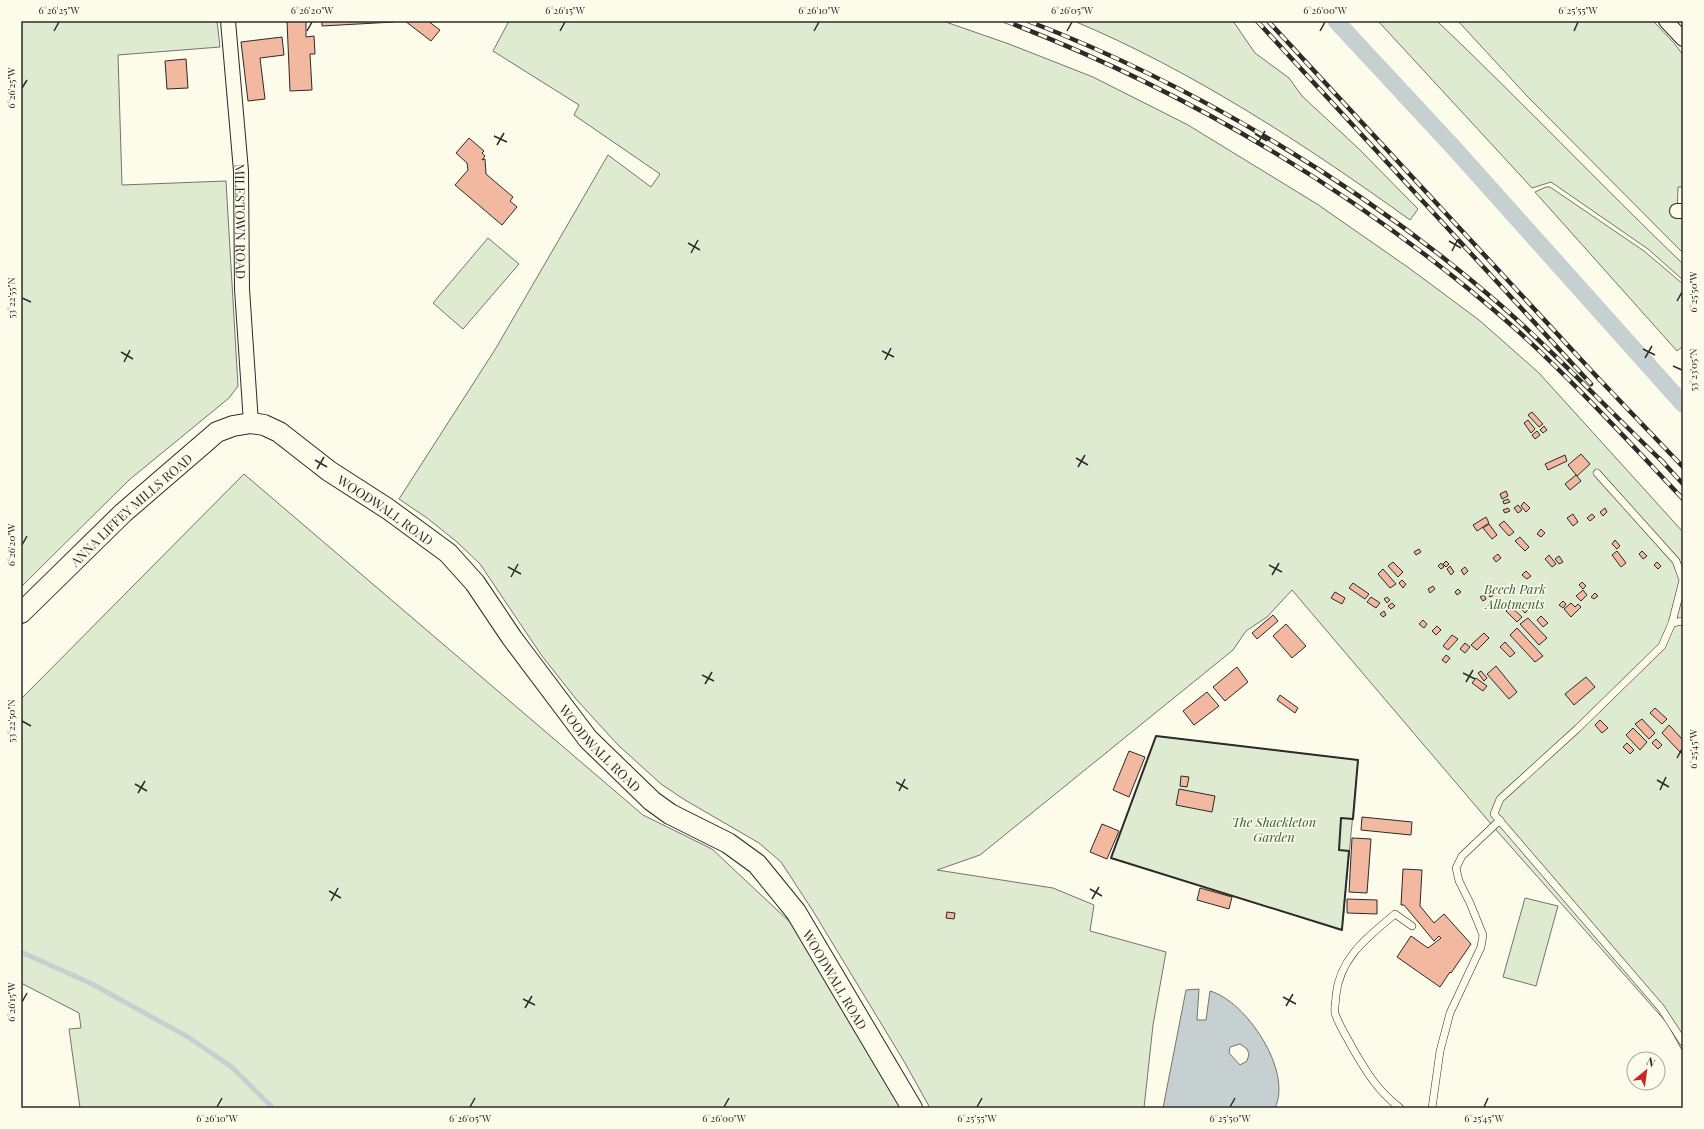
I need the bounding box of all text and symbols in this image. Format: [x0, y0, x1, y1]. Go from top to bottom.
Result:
text: 6°26'25"W [39, 3, 80, 17]
text: 6°26'20"W [291, 3, 334, 17]
text: 6°26'15"W [545, 3, 586, 17]
text: 6°26'10"W [798, 3, 841, 17]
text: 6°26'05"W [1051, 3, 1094, 17]
text: 6°26'00"W [1303, 3, 1348, 17]
text: 6°25'55"W [1558, 3, 1599, 17]
text: 6°26'25"W [4, 67, 18, 108]
street label: MILESTOWN ROAD [232, 163, 250, 279]
text: 6°25'50"W [1686, 271, 1700, 313]
text: 53°22'55"N [4, 277, 18, 319]
text: 53°23'05"N [1686, 349, 1700, 391]
street label: ANNA LIFFEY MILLS ROAD [65, 449, 195, 570]
street label: WOODWALL ROAD [334, 470, 437, 548]
text: 6°26'20"W [4, 523, 18, 566]
park label: Beech Park Allotments [1483, 580, 1546, 612]
text: 53°22'50"N [4, 700, 18, 742]
street label: WOODWALL ROAD [556, 700, 645, 795]
text: 6°25'45"W [1686, 728, 1700, 769]
park label: The Shackleton Garden [1232, 813, 1316, 845]
street label: WOODWALL ROAD [799, 926, 872, 1032]
text: 6°26'15"W [4, 981, 18, 1022]
north arrow [1626, 1051, 1666, 1091]
text: N [1644, 1053, 1658, 1070]
text: 6°26'10"W [196, 1111, 239, 1125]
text: 6°26'05"W [449, 1111, 492, 1125]
text: 6°26'00"W [702, 1111, 747, 1125]
text: 6°25'55"W [957, 1111, 998, 1125]
text: 6°25'50"W [1209, 1111, 1251, 1125]
text: 6°25'45"W [1464, 1111, 1505, 1125]

